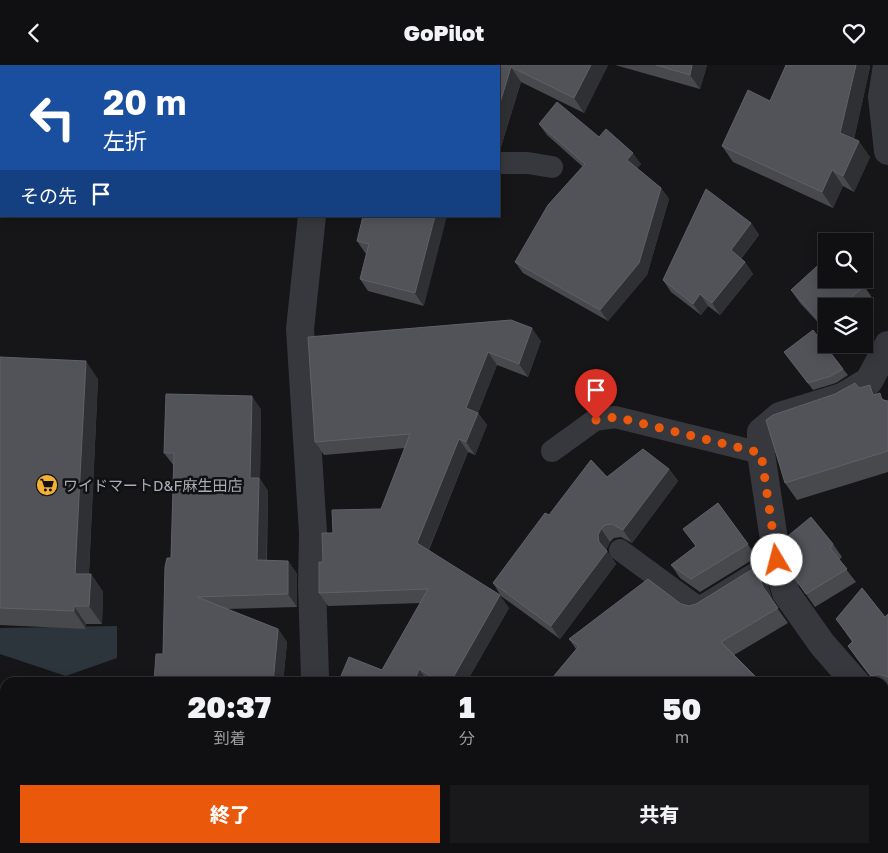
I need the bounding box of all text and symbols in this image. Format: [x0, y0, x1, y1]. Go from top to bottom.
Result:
icon: back [20, 19, 48, 47]
text: GoPilot [404, 19, 484, 46]
icon: heart [840, 19, 868, 47]
text: 20 m [103, 81, 186, 123]
icon: left [20, 85, 85, 150]
text: 左折 [103, 127, 147, 154]
icon: arrive [87, 180, 115, 208]
text: その先 [20, 184, 77, 207]
map controls [818, 233, 873, 353]
button: search [818, 233, 873, 288]
button: layers [818, 298, 873, 353]
pin [575, 369, 617, 420]
icon: arrive [582, 376, 610, 404]
supermarket icon: ワイドマートD&F麻生田店 [35, 473, 59, 497]
place label: ワイドマートD&F麻生田店 [63, 476, 242, 494]
position arrow [750, 533, 802, 585]
text: 20:37 [188, 689, 271, 725]
text: 1 [459, 689, 475, 725]
text: 50 [663, 691, 701, 727]
text: m [675, 727, 689, 747]
text: 到着 [213, 728, 245, 748]
text: 分 [459, 728, 475, 748]
button: 終了 [20, 785, 440, 843]
button: 共有 [450, 785, 869, 843]

